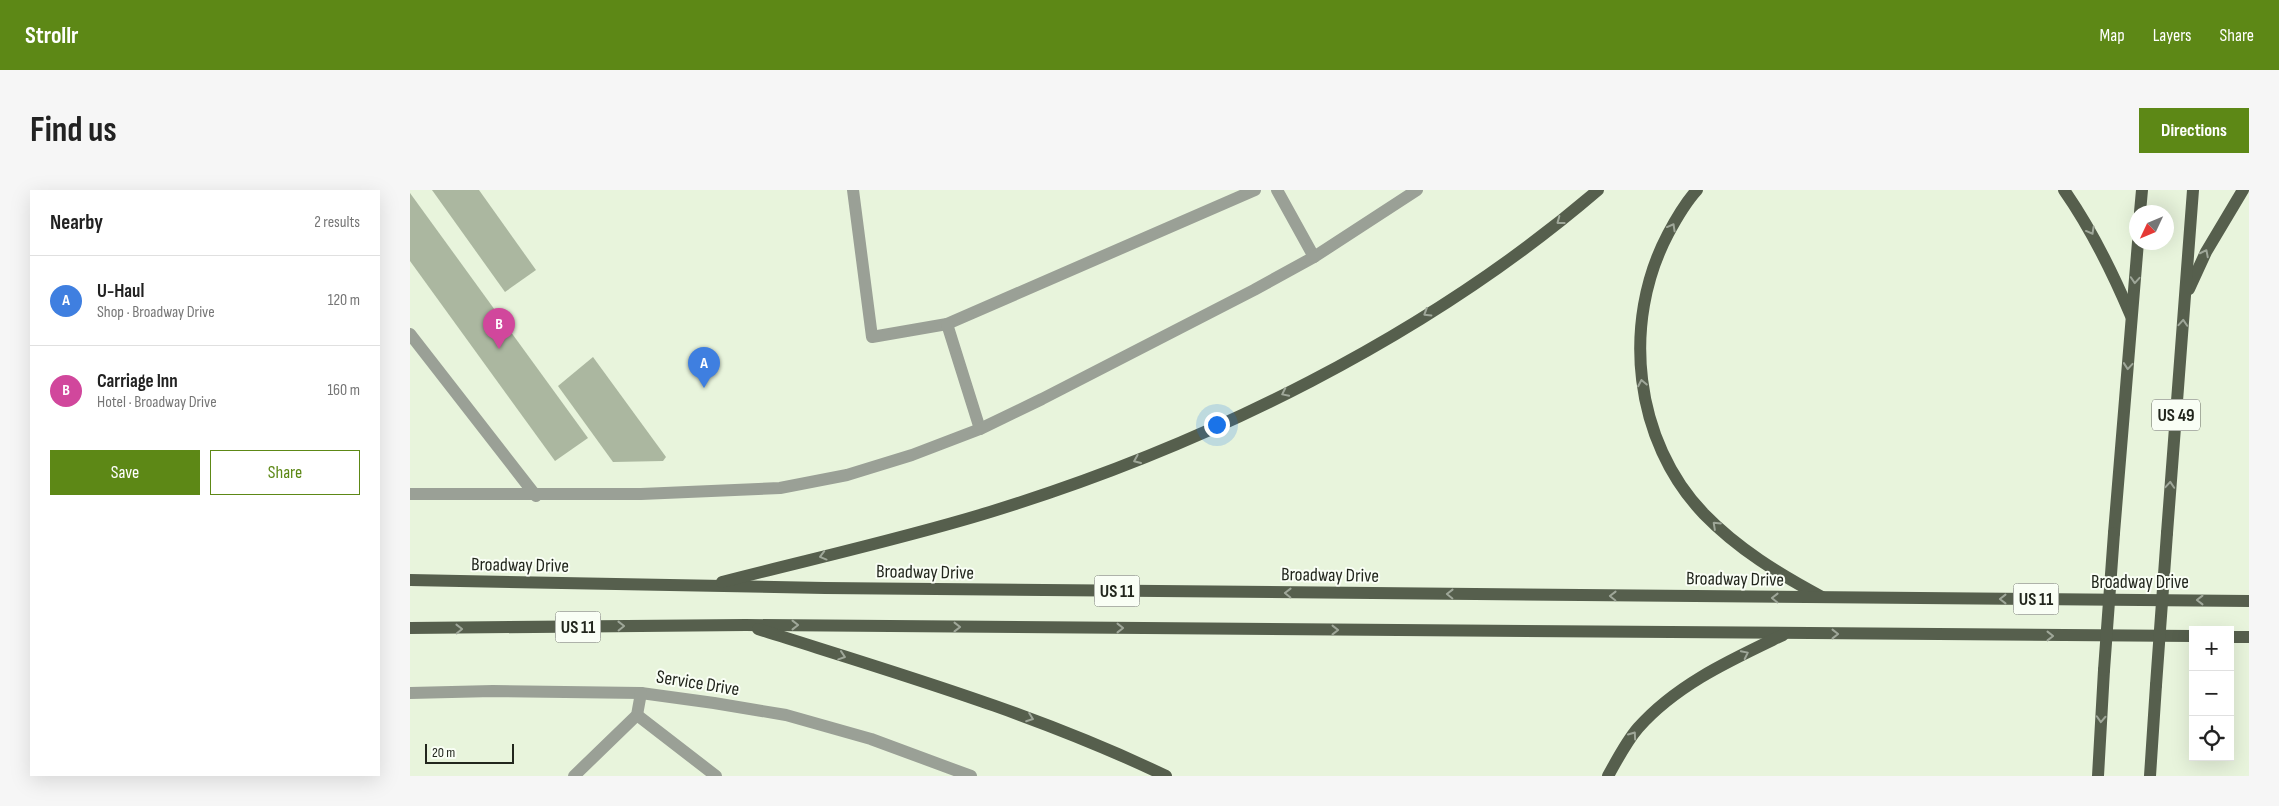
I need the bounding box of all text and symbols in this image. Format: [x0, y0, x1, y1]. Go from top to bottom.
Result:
text: Strollr [25, 21, 79, 50]
text: Map [2100, 25, 2125, 46]
text: Layers [2153, 25, 2192, 46]
text: Share [2220, 25, 2254, 46]
button: Directions [2139, 108, 2249, 153]
text: Find us [30, 109, 117, 152]
north arrow [2129, 205, 2174, 250]
text: Nearby [50, 210, 103, 235]
text: 2 results [314, 213, 360, 232]
one-way arrow [1556, 215, 1566, 224]
one-way arrow [1666, 223, 1676, 232]
one-way arrow [2085, 225, 2095, 234]
one-way arrow [2199, 250, 2209, 259]
one-way arrow [2130, 276, 2141, 284]
text: U-Haul [97, 280, 144, 303]
text: A [62, 291, 70, 310]
text: 120 m [328, 291, 360, 310]
text: Shop · Broadway Drive [97, 303, 215, 322]
one-way arrow [1423, 307, 1432, 317]
pin: B [483, 308, 515, 349]
one-way arrow [2177, 318, 2188, 326]
pin: A [688, 347, 720, 388]
one-way arrow [2123, 363, 2134, 371]
text: Carriage Inn [97, 370, 178, 393]
one-way arrow [1638, 379, 1648, 388]
text: B [62, 381, 70, 400]
text: 160 m [327, 381, 360, 400]
one-way arrow [1281, 387, 1290, 397]
text: Hotel · Broadway Drive [97, 393, 217, 412]
road number: US 49 [2152, 400, 2200, 430]
your location [1204, 412, 1230, 438]
button: Save [50, 450, 200, 495]
button: Share [210, 450, 360, 495]
one-way arrow [1133, 454, 1142, 464]
one-way arrow [2165, 480, 2176, 488]
one-way arrow [1712, 522, 1721, 531]
one-way arrow [819, 550, 828, 561]
street label: Broadway Drive [471, 553, 569, 578]
street label: Broadway Drive [876, 560, 974, 585]
street label: Broadway Drive [1281, 563, 1379, 588]
street label: Broadway Drive [1686, 567, 1784, 592]
street label: Broadway Drive [2091, 571, 2189, 594]
road number: US 11 [1094, 576, 1140, 606]
road number: US 11 [2014, 584, 2058, 614]
one-way arrow [1283, 588, 1291, 598]
one-way arrow [1446, 589, 1454, 600]
one-way arrow [1608, 591, 1616, 601]
one-way arrow [1771, 593, 1778, 603]
one-way arrow [1999, 594, 2006, 604]
one-way arrow [2196, 595, 2204, 605]
road number: US 11 [556, 612, 600, 642]
one-way arrow [792, 620, 799, 630]
one-way arrow [617, 621, 625, 632]
one-way arrow [954, 622, 962, 632]
one-way arrow [455, 623, 463, 634]
one-way arrow [1116, 623, 1124, 633]
one-way arrow [1332, 625, 1339, 635]
map controls [2189, 626, 2234, 761]
button: + [2189, 626, 2234, 671]
one-way arrow [1832, 629, 1839, 639]
one-way arrow [2046, 630, 2054, 641]
one-way arrow [838, 650, 846, 660]
one-way arrow [1740, 650, 1749, 660]
street label: Service Drive [655, 666, 741, 701]
button: − [2189, 671, 2234, 716]
one-way arrow [1026, 712, 1034, 722]
one-way arrow [2095, 715, 2106, 723]
button: locate [2189, 716, 2234, 761]
one-way arrow [1627, 731, 1636, 741]
scale bar [425, 741, 514, 764]
text: 20 m [432, 744, 455, 761]

